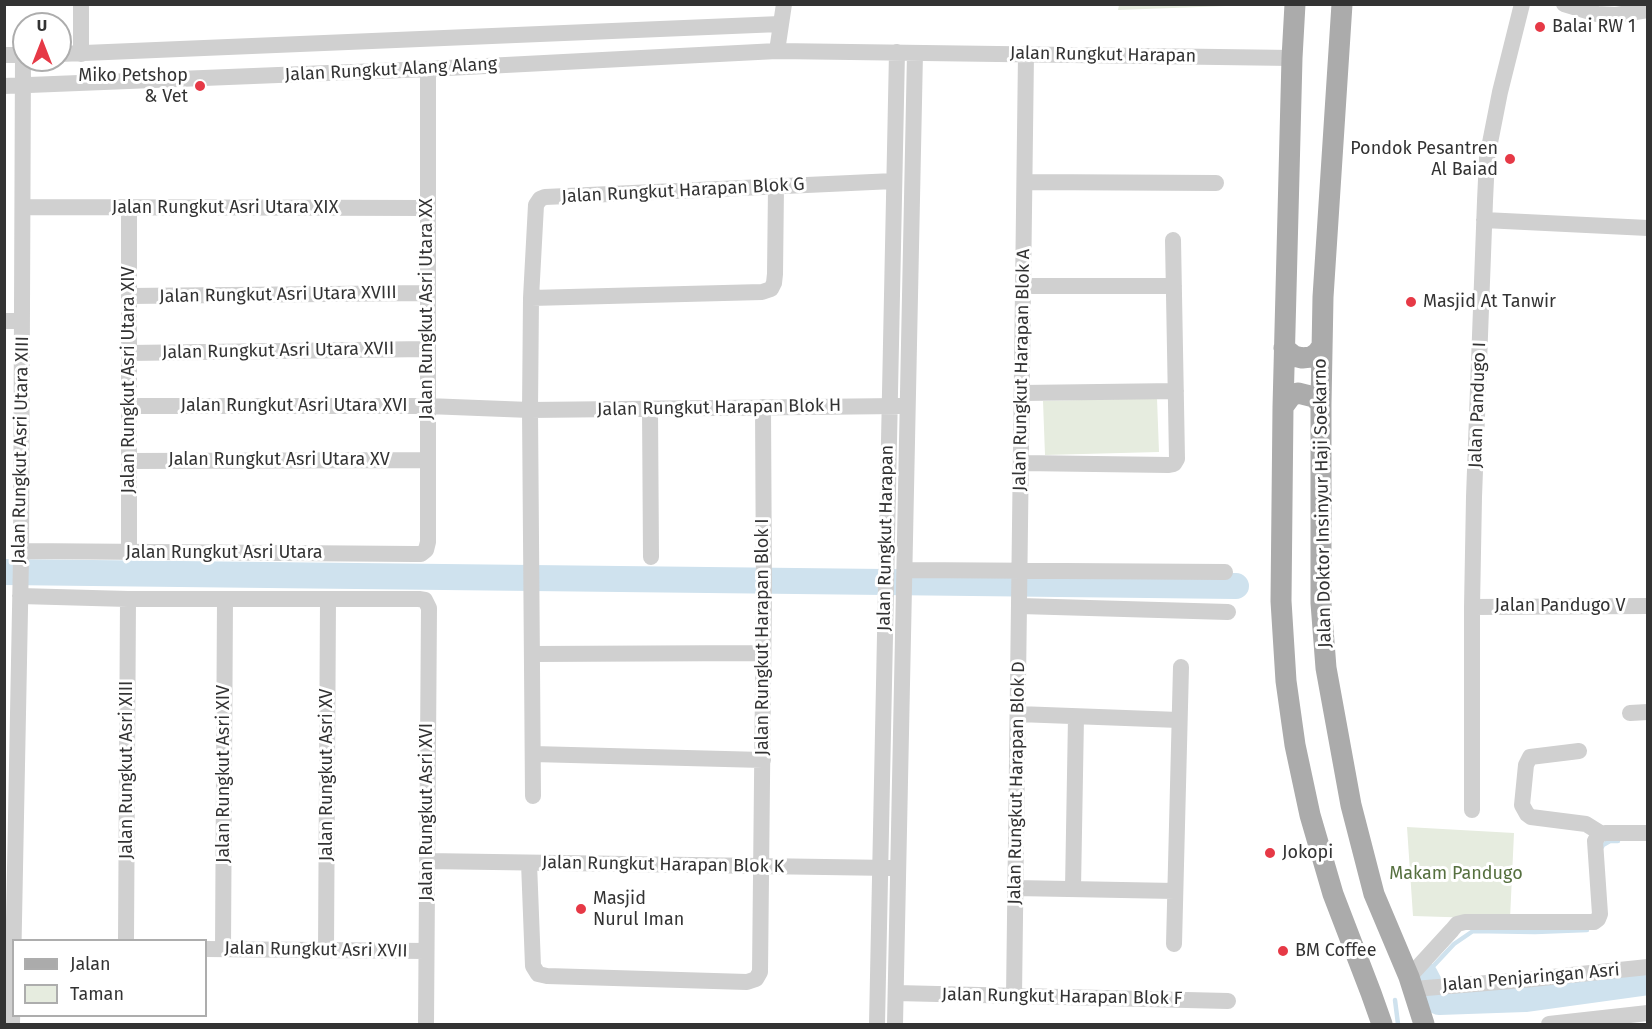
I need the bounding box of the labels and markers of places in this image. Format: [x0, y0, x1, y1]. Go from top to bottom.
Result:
place label: Balai RW 1 [1552, 16, 1636, 38]
marker: Balai RW 1 [1533, 20, 1547, 34]
place label: Miko Petshop & Vet [78, 65, 188, 107]
marker: Miko Petshop & Vet [193, 79, 207, 93]
place label: Pondok Pesantren Al Baiad [1350, 138, 1498, 180]
marker: Pondok Pesantren Al Baiad [1503, 152, 1517, 166]
place label: Masjid At Tanwir [1423, 291, 1556, 313]
marker: Masjid At Tanwir [1404, 295, 1418, 309]
place label: Jokopi [1282, 842, 1333, 864]
marker: Jokopi [1263, 846, 1277, 860]
place label: Masjid Nurul Iman [593, 888, 684, 930]
marker: Masjid Nurul Iman [574, 902, 588, 916]
place label: BM Coffee [1295, 940, 1376, 962]
marker: BM Coffee [1276, 944, 1290, 958]

